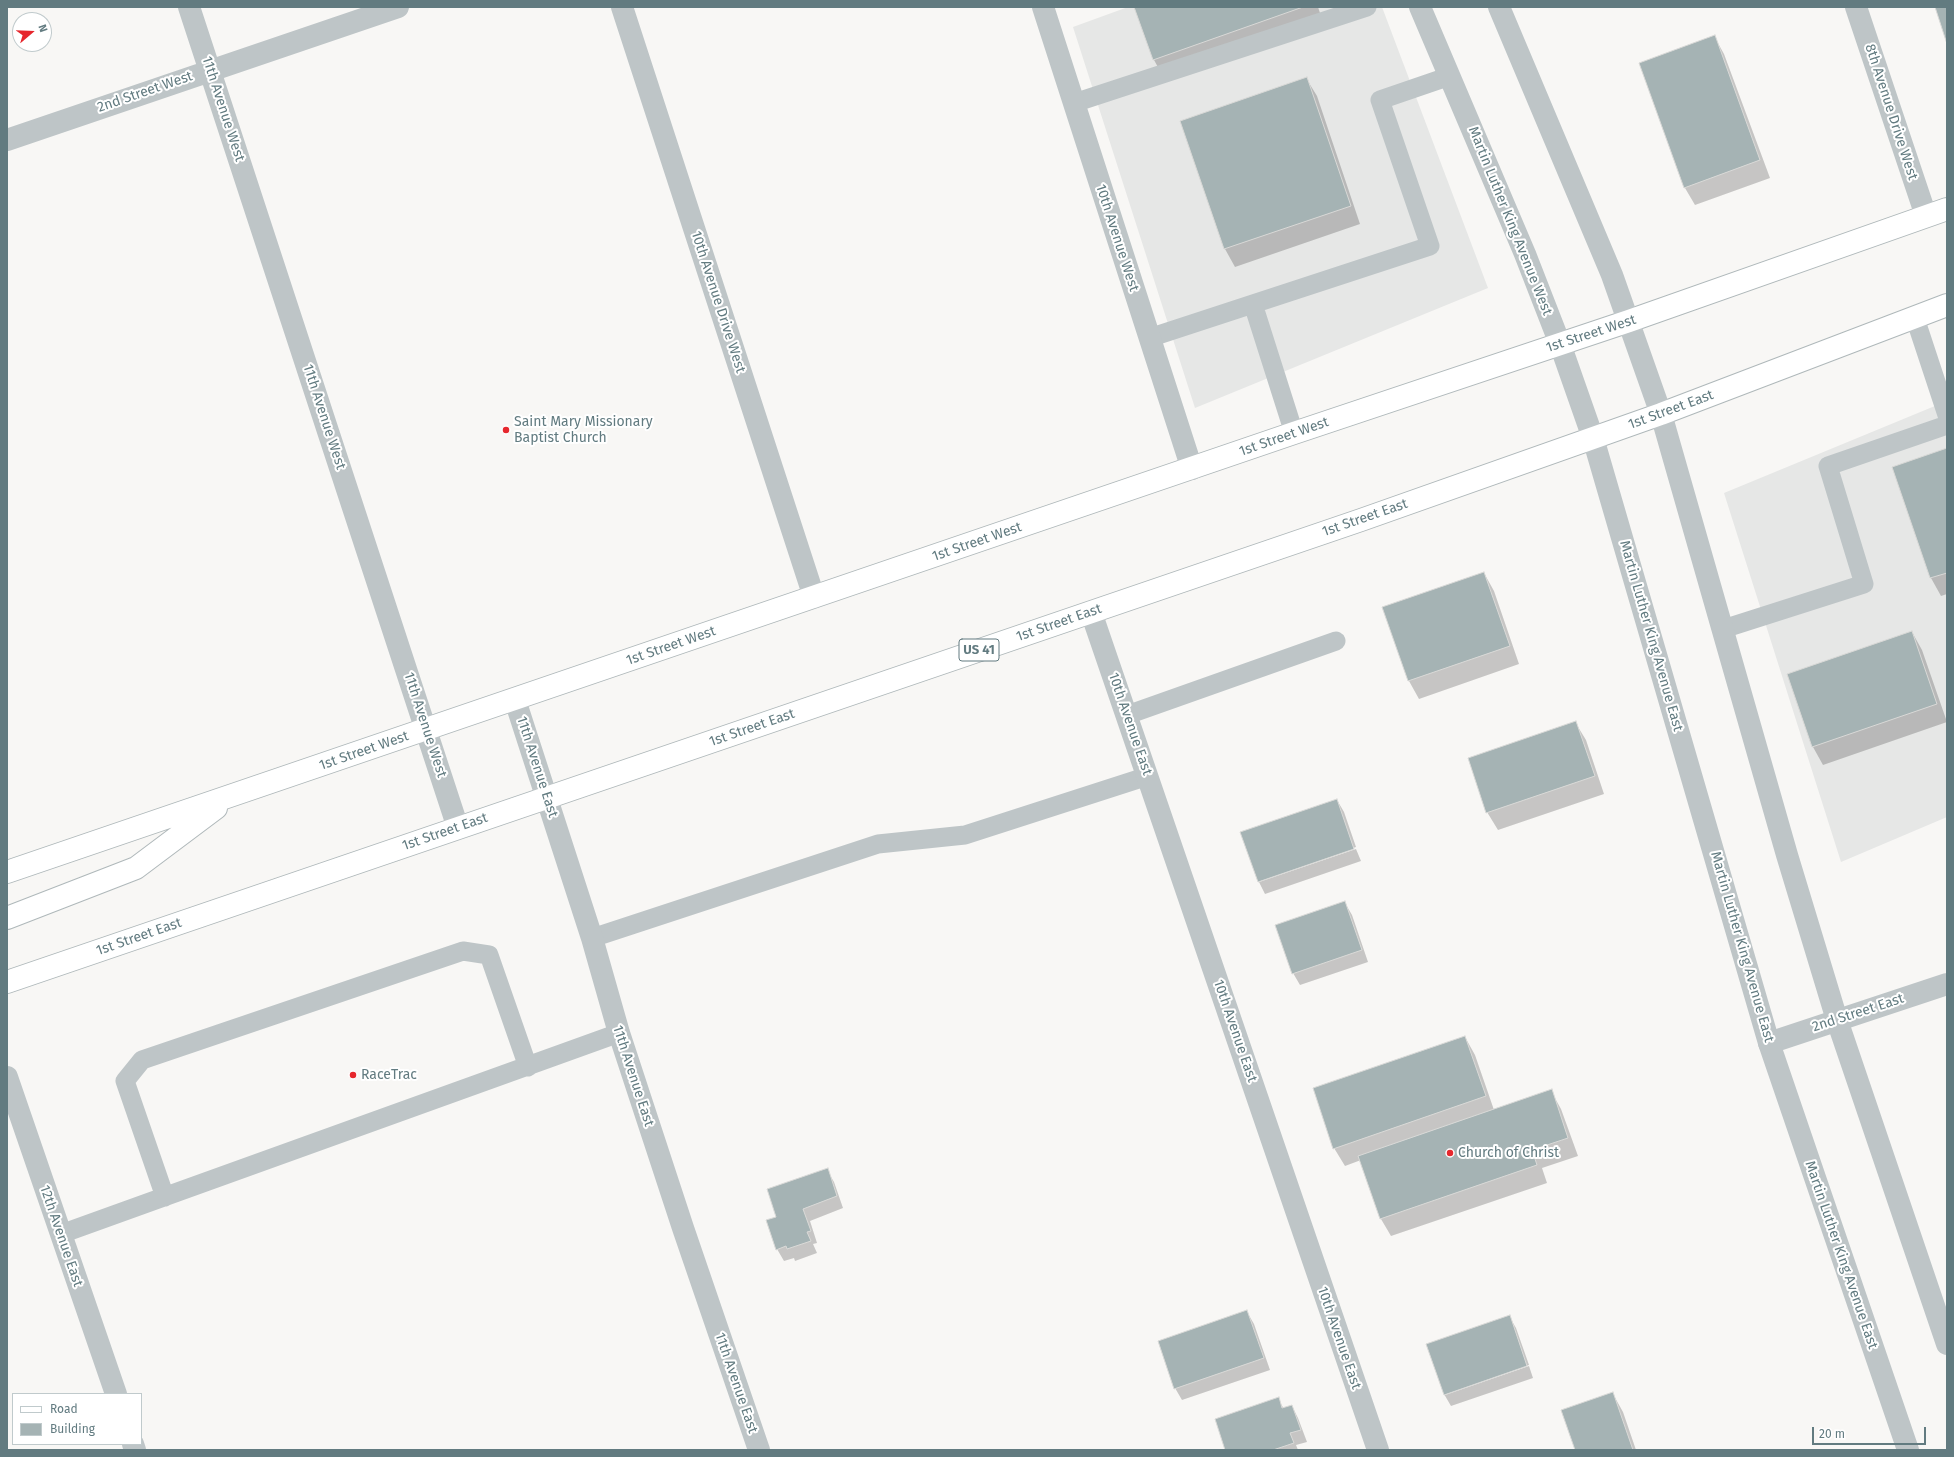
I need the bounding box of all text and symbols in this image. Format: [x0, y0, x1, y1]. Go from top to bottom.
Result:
north arrow [12, 12, 52, 52]
text: N [36, 23, 50, 34]
street label: 8th Avenue Drive West [1861, 42, 1921, 182]
street label: 11th Avenue West [198, 54, 248, 164]
street label: 2nd Street West [95, 68, 195, 116]
street label: Martin Luther King Avenue West [1464, 124, 1556, 318]
street label: 10th Avenue West [1092, 182, 1142, 294]
street label: 10th Avenue Drive West [687, 229, 749, 375]
street label: 1st Street West [1544, 312, 1638, 356]
street label: 11th Avenue West [299, 362, 349, 472]
street label: 1st Street East [1626, 387, 1716, 433]
place label: Saint Mary Missionary Baptist Church [514, 414, 653, 446]
street label: 1st Street West [1237, 414, 1331, 460]
marker: Saint Mary Missionary Baptist Church [501, 425, 511, 435]
street label: 1st Street East [1320, 495, 1410, 541]
street label: 1st Street West [930, 519, 1024, 565]
street label: Martin Luther King Avenue East [1616, 539, 1686, 733]
street label: 1st Street East [1014, 600, 1104, 646]
street label: 1st Street West [624, 623, 718, 669]
road number: US 41 [959, 639, 999, 661]
street label: 11th Avenue West [400, 670, 450, 780]
street label: 10th Avenue East [1105, 670, 1155, 778]
street label: 1st Street East [707, 705, 797, 751]
street label: 11th Avenue East [513, 714, 561, 820]
street label: 1st Street West [317, 728, 411, 774]
street label: 1st Street East [400, 809, 490, 855]
street label: Martin Luther King Avenue East [1707, 850, 1777, 1044]
street label: 1st Street East [94, 914, 184, 960]
street label: 10th Avenue East [1210, 977, 1260, 1085]
street label: 2nd Street East [1810, 990, 1906, 1036]
street label: 11th Avenue East [609, 1023, 657, 1129]
place label: RaceTrac [361, 1067, 417, 1083]
marker: RaceTrac [348, 1070, 358, 1080]
place label: Church of Christ [1458, 1145, 1559, 1161]
marker: Church of Christ [1445, 1148, 1455, 1158]
street label: Martin Luther King Avenue East [1801, 1159, 1881, 1351]
street label: 12th Avenue East [36, 1183, 86, 1289]
street label: 10th Avenue East [1314, 1284, 1364, 1392]
street label: 11th Avenue East [711, 1330, 761, 1436]
legend [12, 1393, 142, 1445]
text: Road [50, 1402, 78, 1416]
scale bar [1814, 1419, 1928, 1445]
text: Building [50, 1422, 95, 1436]
text: 20 m [1819, 1427, 1845, 1441]

